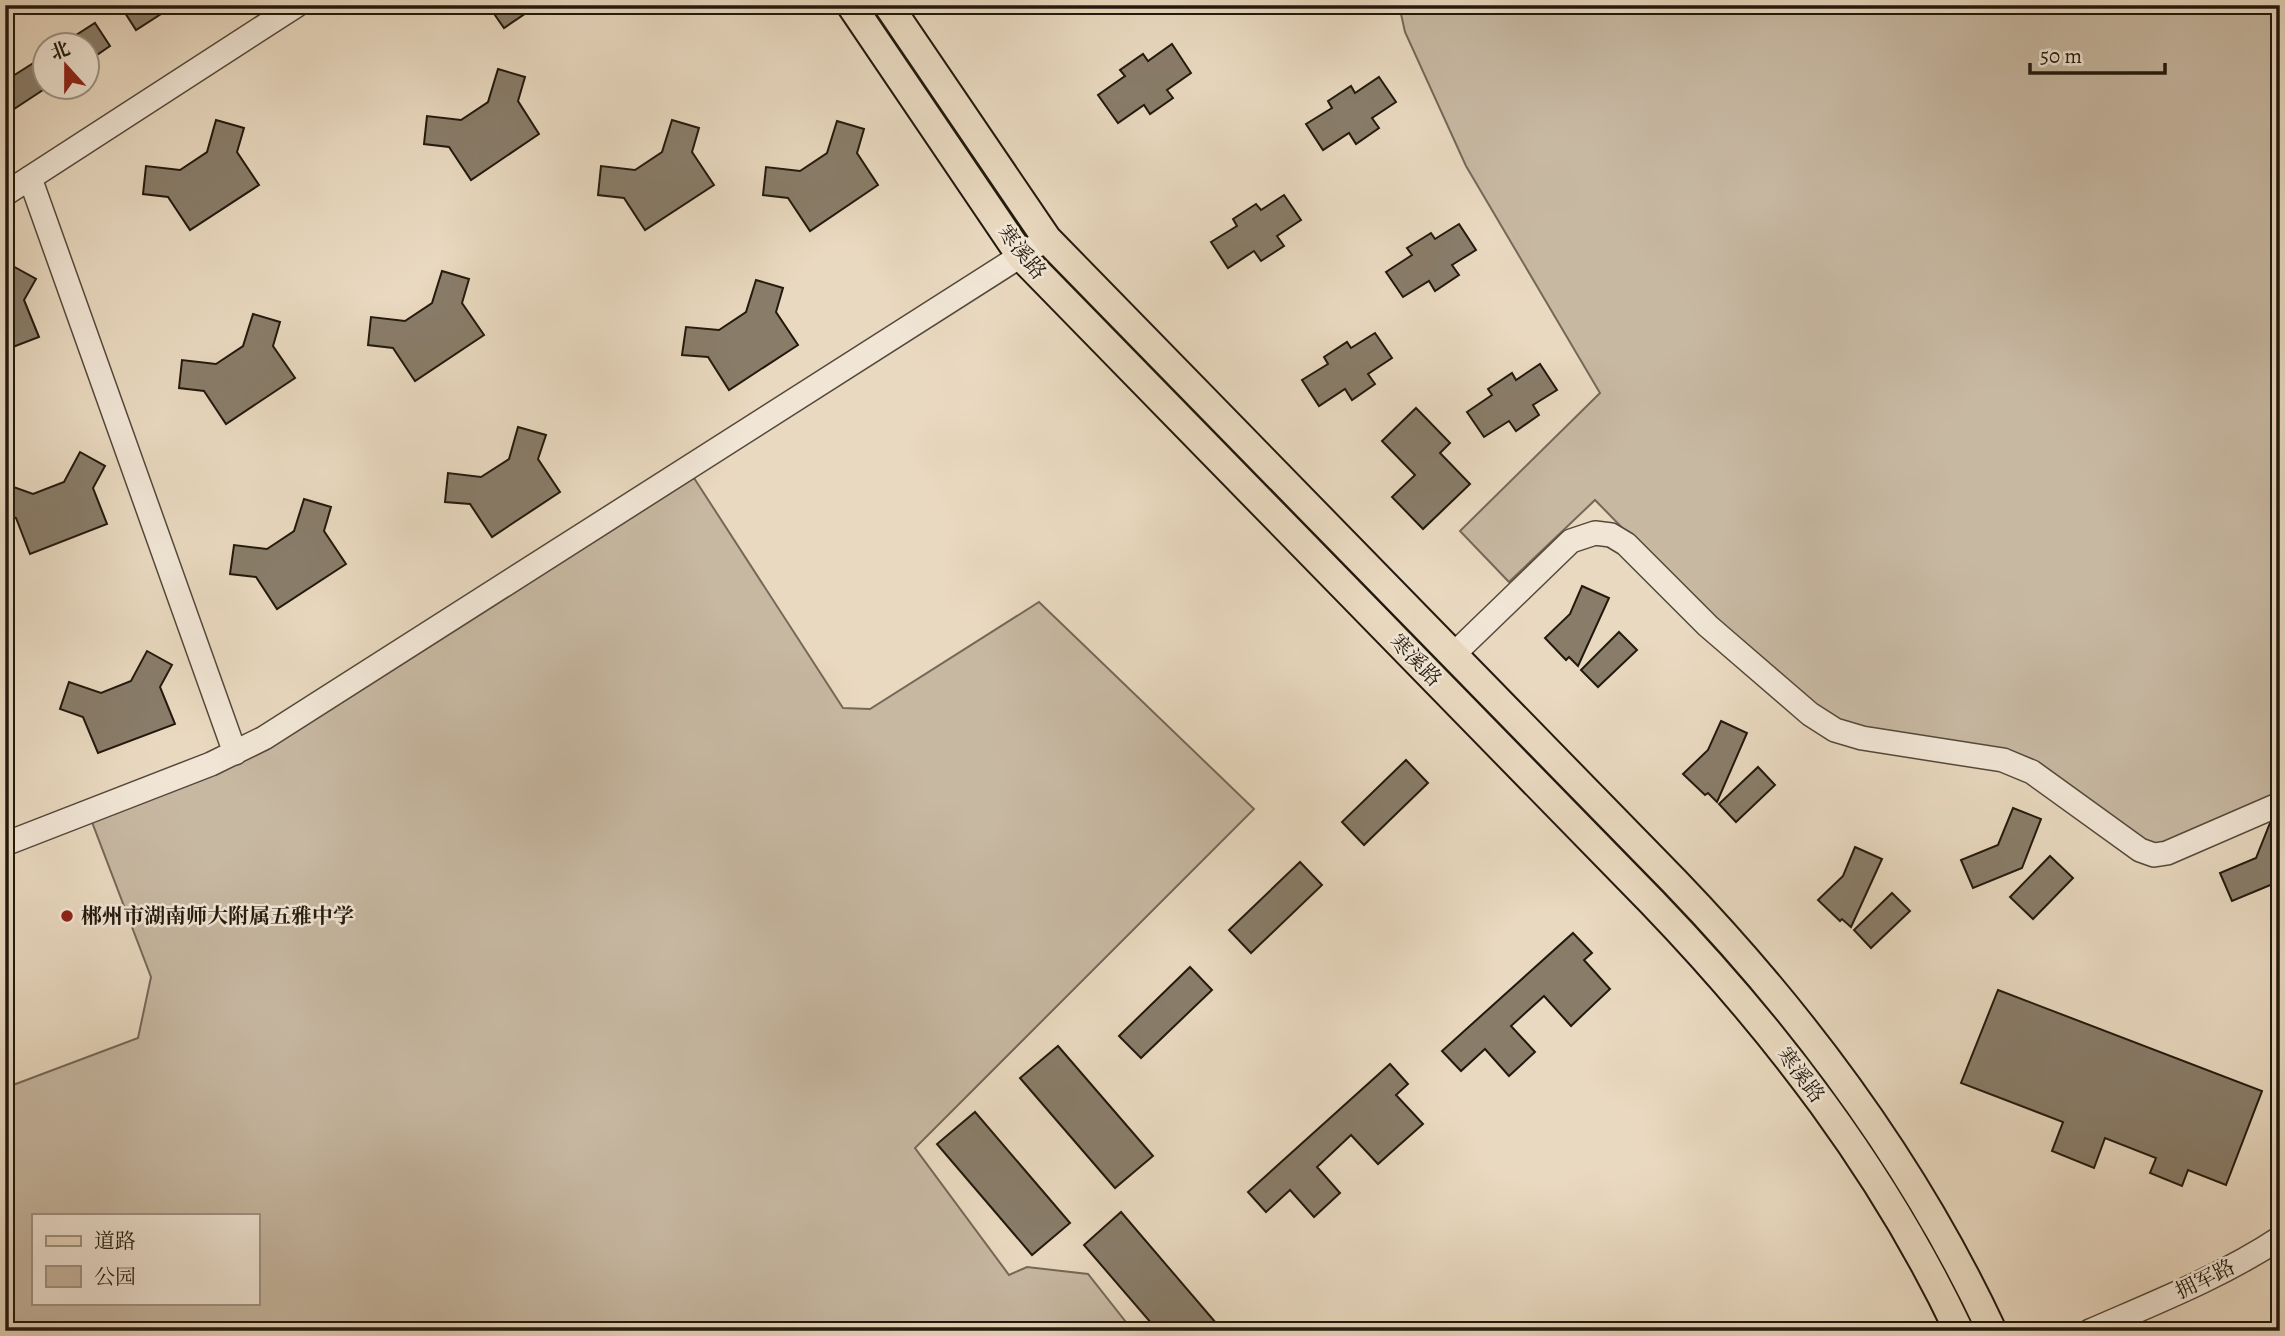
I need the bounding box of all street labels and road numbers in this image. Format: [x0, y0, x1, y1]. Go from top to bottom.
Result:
street label: 寒溪路 [991, 219, 1053, 285]
street label: 寒溪路 [1384, 628, 1448, 692]
street label: 寒溪路 [1771, 1041, 1831, 1109]
street label: 拥军路 [2171, 1253, 2239, 1305]

